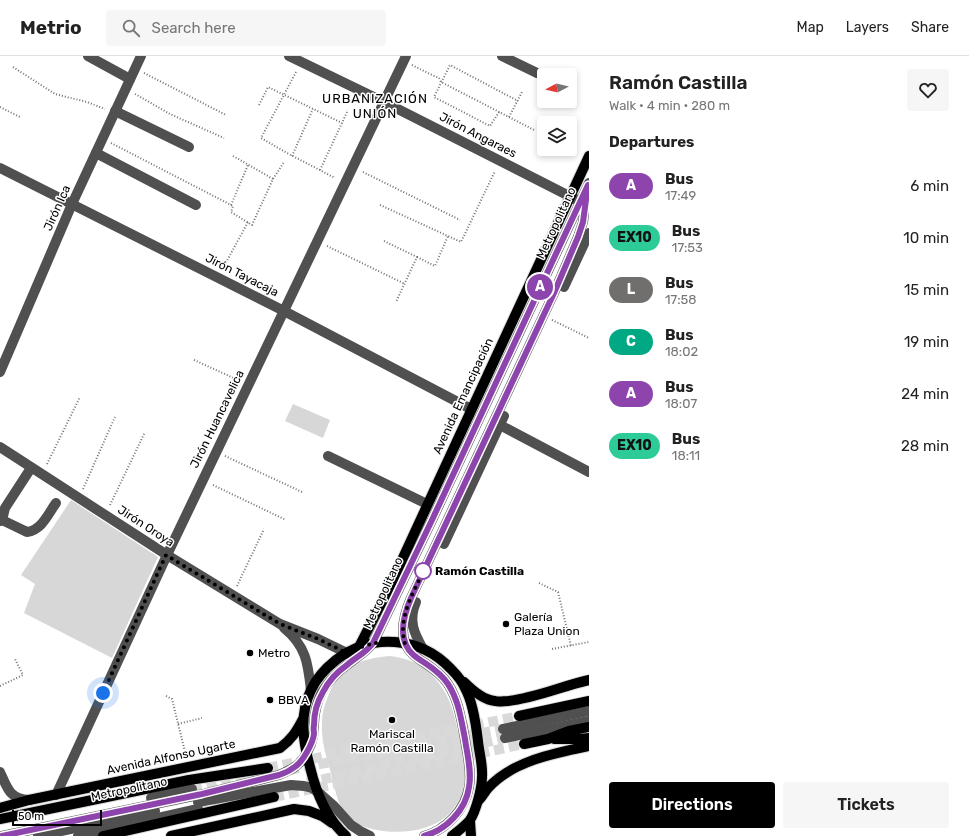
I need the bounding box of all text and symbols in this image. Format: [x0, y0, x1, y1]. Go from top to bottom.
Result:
search box [106, 10, 386, 46]
text: Metrio [20, 16, 82, 39]
icon: search [120, 17, 142, 39]
text: Search here [152, 19, 236, 37]
text: Map [797, 19, 824, 36]
text: Layers [846, 19, 889, 36]
text: Share [911, 19, 949, 36]
north arrow [537, 68, 577, 108]
map controls [537, 68, 577, 156]
button: heart [907, 69, 949, 111]
text: Ramón Castilla [609, 71, 748, 94]
district label: URBANIZACIÓN UNIÓN [322, 91, 428, 121]
text: Walk · 4 min · 280 m [609, 98, 730, 113]
street label: Jirón Angaraes [437, 110, 519, 160]
button: layers [537, 116, 577, 156]
text: Departures [609, 133, 694, 151]
text: Bus [665, 170, 693, 188]
text: A [626, 177, 636, 194]
text: 6 min [910, 177, 949, 195]
street label: Jirón Ica [41, 183, 73, 233]
street label: Metropolitano [533, 185, 579, 261]
text: 17:49 [665, 188, 696, 203]
text: Bus [672, 222, 700, 240]
text: EX10 [617, 229, 652, 246]
text: 10 min [903, 229, 949, 247]
text: 17:53 [672, 240, 703, 255]
street label: Jirón Tayacaja [203, 251, 281, 299]
line badge: A [527, 274, 553, 300]
text: Bus [665, 274, 693, 292]
text: A [535, 278, 545, 295]
text: L [627, 281, 635, 298]
text: 15 min [904, 281, 949, 299]
text: 17:58 [665, 292, 697, 307]
text: Bus [665, 326, 693, 344]
text: C [626, 333, 636, 350]
text: 19 min [904, 333, 949, 351]
street label: Avenida Emancipación [430, 336, 496, 456]
text: 18:02 [665, 344, 698, 359]
street label: Jirón Huancavelica [187, 368, 247, 470]
text: Bus [665, 378, 693, 396]
text: A [626, 385, 636, 402]
text: 24 min [901, 385, 949, 403]
text: 18:07 [665, 396, 697, 411]
text: Bus [672, 430, 700, 448]
text: EX10 [617, 437, 652, 454]
text: 28 min [901, 437, 949, 455]
text: 18:11 [672, 448, 700, 463]
street label: Jirón Oroya [115, 503, 177, 549]
street label: Metropolitano [360, 555, 406, 631]
marker: Ramón Castilla [414, 562, 432, 580]
place label: Ramón Castilla [435, 564, 524, 578]
place label: Galería Plaza Union [514, 610, 580, 638]
marker: Galería Plaza Union [501, 619, 511, 629]
place label: Metro [258, 646, 290, 660]
marker: Metro [245, 648, 255, 658]
your location [93, 683, 113, 703]
place label: BBVA [278, 693, 309, 707]
marker: BBVA [265, 695, 275, 705]
marker: Mariscal Ramón Castilla [387, 715, 397, 725]
place label: Mariscal Ramón Castilla [350, 727, 434, 755]
street label: Avenida Alfonso Ugarte [105, 736, 237, 777]
street label: Metropolitano [90, 774, 168, 804]
button: Directions [609, 782, 775, 828]
button: Tickets [783, 782, 949, 828]
scale bar [12, 808, 102, 827]
text: 50 m [18, 810, 44, 823]

